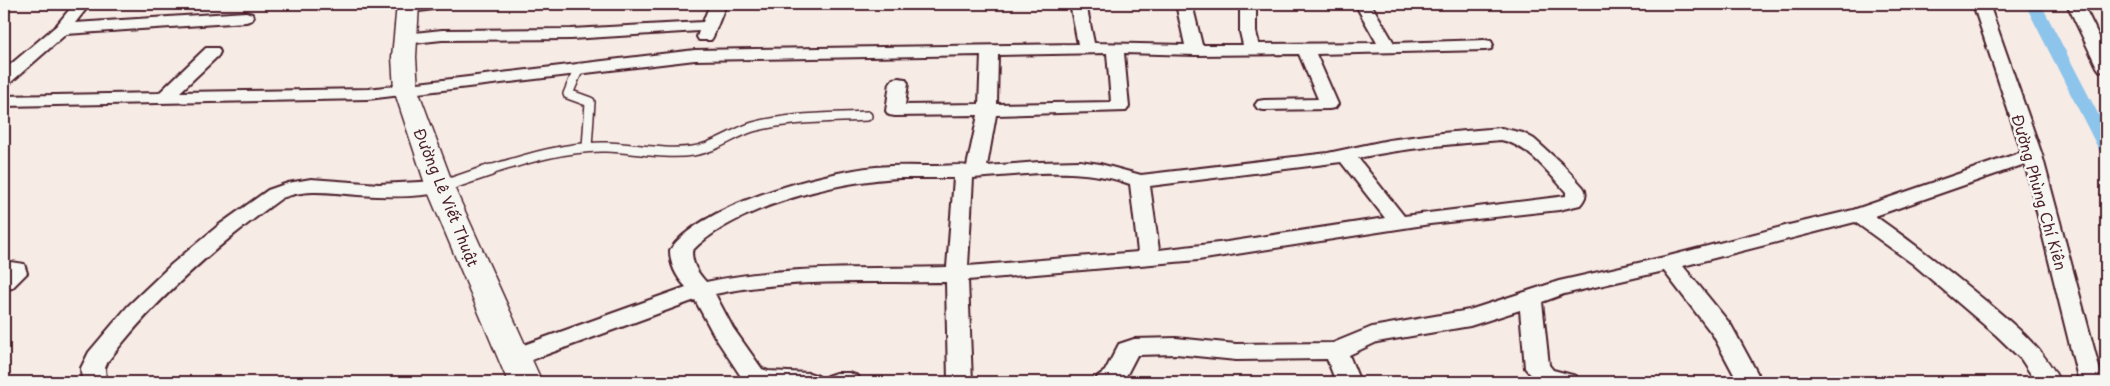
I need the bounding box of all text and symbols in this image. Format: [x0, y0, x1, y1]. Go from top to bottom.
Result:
street label: Đường Phùng Chí Kiên [2007, 111, 2073, 273]
street label: Đường Lê Viết Thuật [409, 124, 485, 270]

